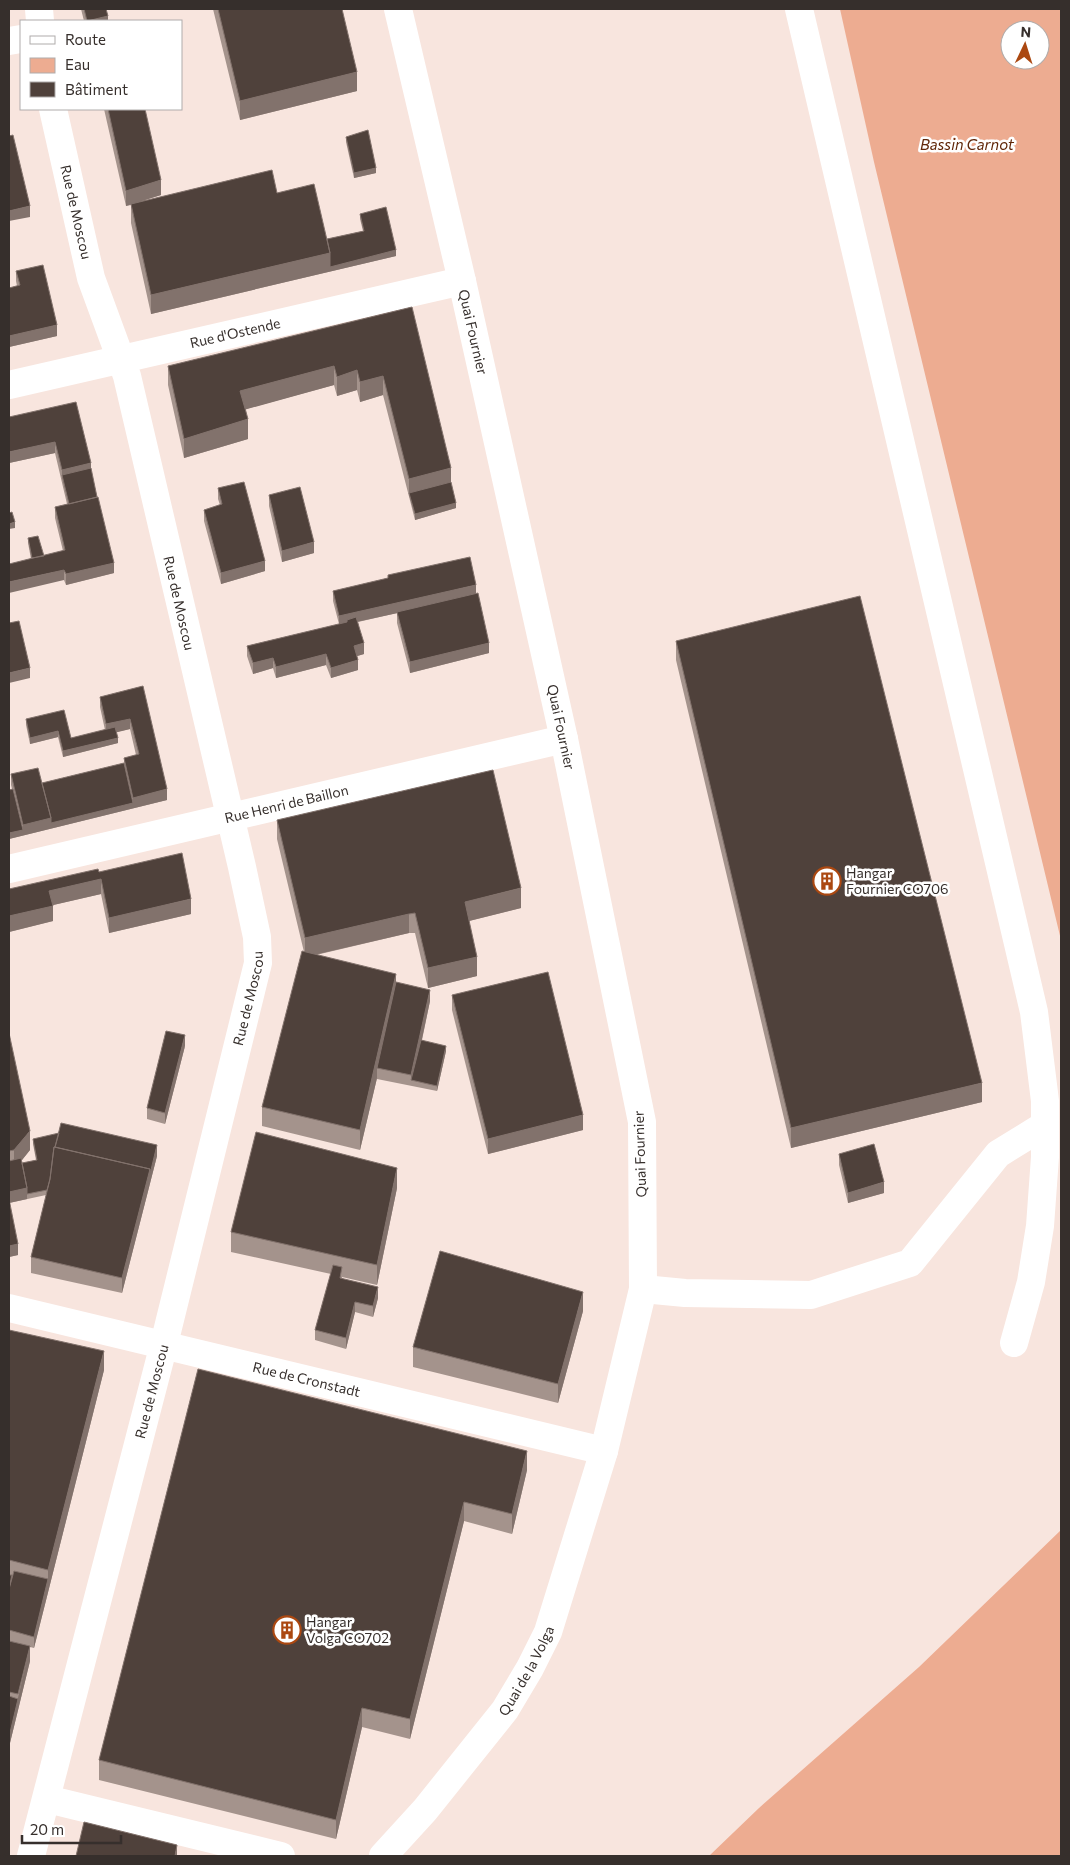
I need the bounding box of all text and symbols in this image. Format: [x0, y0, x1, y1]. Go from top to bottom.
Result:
legend [20, 20, 182, 110]
north arrow [1000, 20, 1050, 70]
text: N [1020, 23, 1032, 40]
text: Route [65, 30, 106, 48]
text: Eau [65, 55, 90, 73]
text: Bâtiment [65, 80, 128, 98]
water label: Bassin Carnot [920, 135, 1015, 153]
street label: Rue de Moscou [57, 163, 96, 261]
street label: Quai Fournier [455, 288, 492, 377]
street label: Rue d'Ostende [188, 314, 282, 351]
street label: Rue de Moscou [160, 554, 199, 652]
street label: Quai Fournier [544, 683, 579, 772]
street label: Rue Henri de Baillon [223, 781, 350, 826]
place label: Hangar Fournier CO706 [846, 864, 949, 897]
building icon: Hangar Fournier CO706 [812, 866, 842, 896]
street label: Rue de Moscou [229, 951, 267, 1047]
street label: Quai Fournier [629, 1110, 650, 1198]
street label: Rue de Moscou [131, 1342, 172, 1440]
street label: Rue de Cronstadt [251, 1358, 362, 1400]
place label: Hangar Volga CO702 [306, 1613, 389, 1646]
building icon: Hangar Volga CO702 [272, 1615, 302, 1645]
street label: Quai de la Volga [495, 1624, 557, 1719]
scale bar [22, 1812, 121, 1844]
text: 20 m [30, 1820, 64, 1838]

